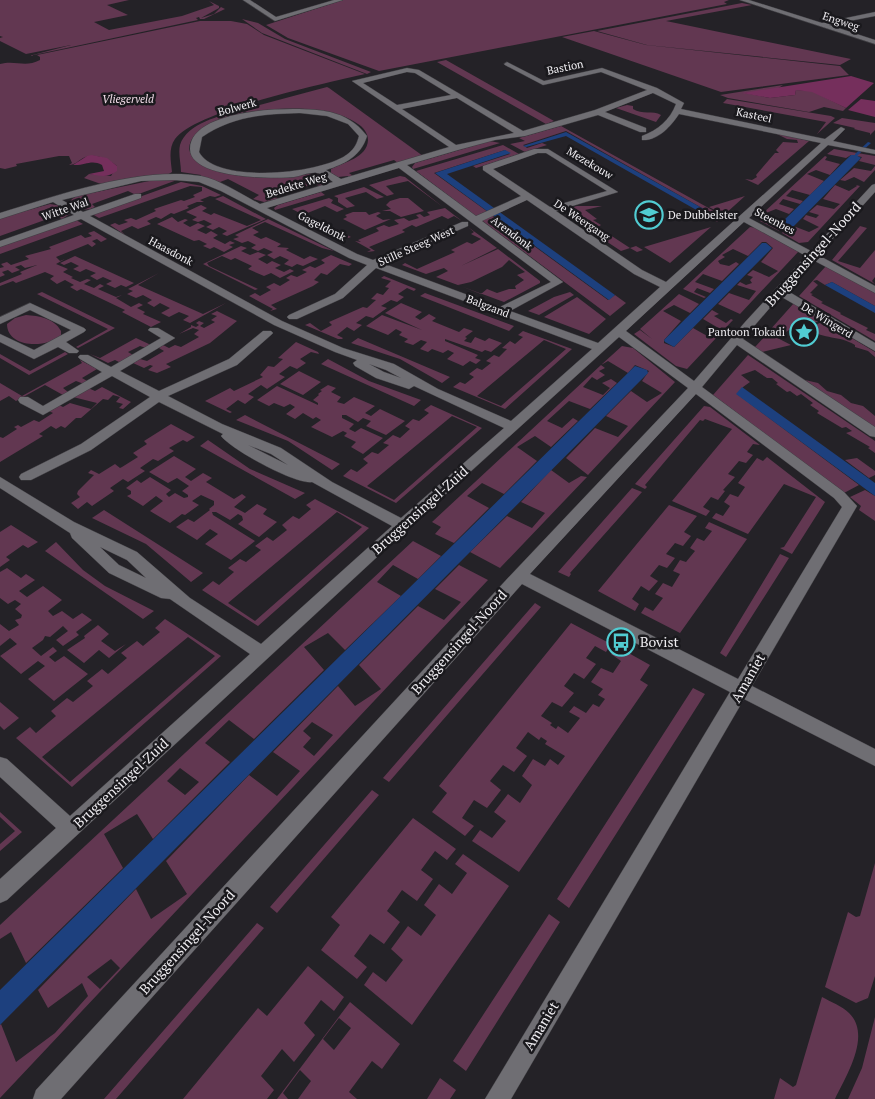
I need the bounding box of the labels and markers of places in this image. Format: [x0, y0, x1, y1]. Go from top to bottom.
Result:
school or university icon: De Dubbelster [634, 200, 664, 230]
place label: De Dubbelster [668, 208, 738, 222]
place icon: Pantoon Tokadi [789, 317, 819, 347]
place label: Pantoon Tokadi [708, 325, 785, 339]
bus stop icon: Bovist [606, 627, 636, 657]
place label: Bovist [640, 632, 679, 651]

